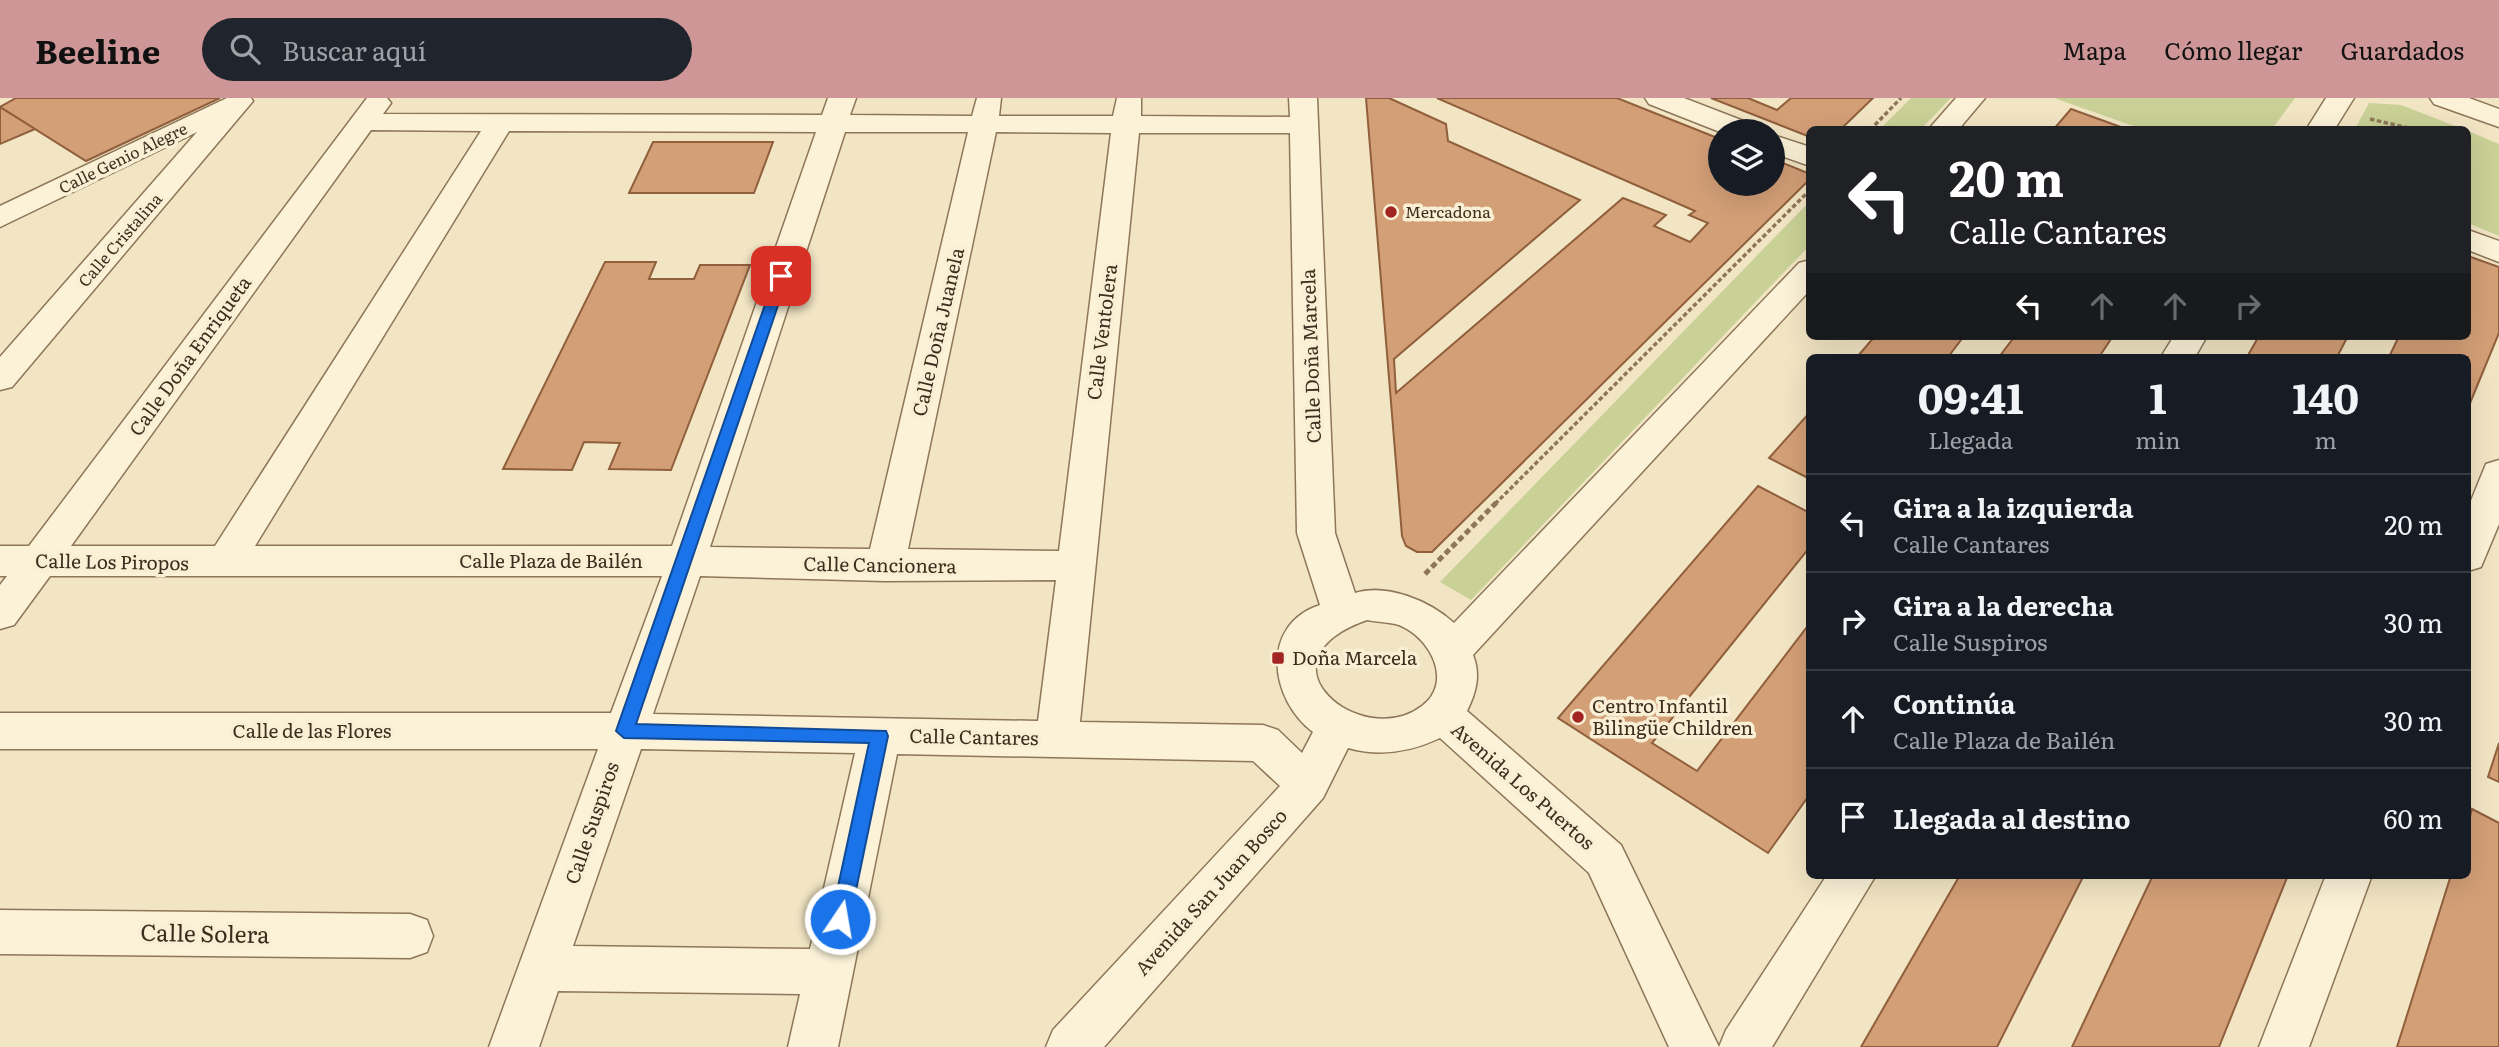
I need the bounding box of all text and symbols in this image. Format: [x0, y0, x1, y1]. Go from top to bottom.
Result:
search box [202, 18, 692, 81]
text: Beeline [35, 25, 160, 74]
icon: search [226, 30, 264, 68]
text: Buscar aquí [282, 30, 426, 69]
text: Mapa [2062, 32, 2126, 67]
text: Cómo llegar [2164, 32, 2302, 67]
text: Guardados [2340, 32, 2464, 67]
street label: Calle Genio Alegre [54, 116, 191, 199]
map controls [1708, 119, 1785, 196]
button: layers [1708, 119, 1785, 196]
text: 20 m [1949, 139, 2064, 212]
icon: left [1834, 154, 1925, 245]
street label: Calle Cristalina [72, 187, 167, 292]
place label: Mercadona [1405, 199, 1491, 223]
marker: Mercadona [1383, 204, 1399, 220]
text: Calle Cantares [1949, 206, 2167, 254]
street label: Calle Doña Juanela [904, 244, 970, 419]
pin [751, 246, 811, 306]
icon: arrive [762, 257, 800, 295]
street label: Calle Ventolera [1079, 262, 1123, 402]
street label: Calle Doña Marcela [1293, 267, 1327, 444]
street label: Calle Doña Enriqueta [121, 269, 257, 441]
icon: left [2010, 287, 2048, 325]
icon: ahead [2083, 287, 2121, 325]
icon: ahead [2156, 287, 2194, 325]
icon: right [2229, 287, 2267, 325]
text: 09:41 [1918, 365, 2024, 427]
text: 1 [2149, 365, 2167, 427]
text: 140 [2292, 365, 2359, 427]
text: Llegada [1928, 422, 2013, 456]
text: min [2135, 422, 2181, 456]
text: m [2315, 422, 2337, 456]
text: Gira a la izquierda [1893, 487, 2134, 526]
icon: left [1834, 504, 1872, 542]
text: 20 m [2384, 504, 2443, 543]
text: Calle Cantares [1893, 526, 2049, 560]
street label: Calle Los Piropos [35, 546, 189, 576]
street label: Calle Plaza de Bailén [459, 546, 643, 574]
street label: Calle Cancionera [803, 549, 958, 579]
text: Gira a la derecha [1893, 585, 2113, 624]
icon: right [1834, 602, 1872, 640]
text: 30 m [2383, 602, 2443, 641]
text: Calle Suspiros [1893, 624, 2048, 658]
place label: Doña Marcela [1292, 643, 1418, 671]
marker: Doña Marcela [1270, 650, 1286, 666]
text: Continúa [1893, 683, 2016, 722]
place label: Centro Infantil Bilingüe Children [1592, 691, 1753, 741]
icon: ahead [1834, 700, 1872, 738]
text: 30 m [2383, 700, 2443, 739]
marker: Centro Infantil Bilingüe Children [1570, 709, 1586, 725]
street label: Avenida Los Puertos [1446, 715, 1602, 856]
street label: Calle de las Flores [233, 716, 392, 744]
street label: Calle Cantares [909, 721, 1039, 751]
text: Calle Plaza de Bailén [1893, 722, 2115, 756]
street label: Calle Suspiros [557, 757, 625, 888]
icon: arrive [1834, 798, 1872, 836]
text: Llegada al destino [1893, 798, 2130, 837]
text: 60 m [2384, 798, 2443, 837]
street label: Avenida San Juan Bosco [1128, 802, 1293, 981]
position arrow [803, 882, 877, 956]
street label: Calle Solera [140, 914, 271, 950]

